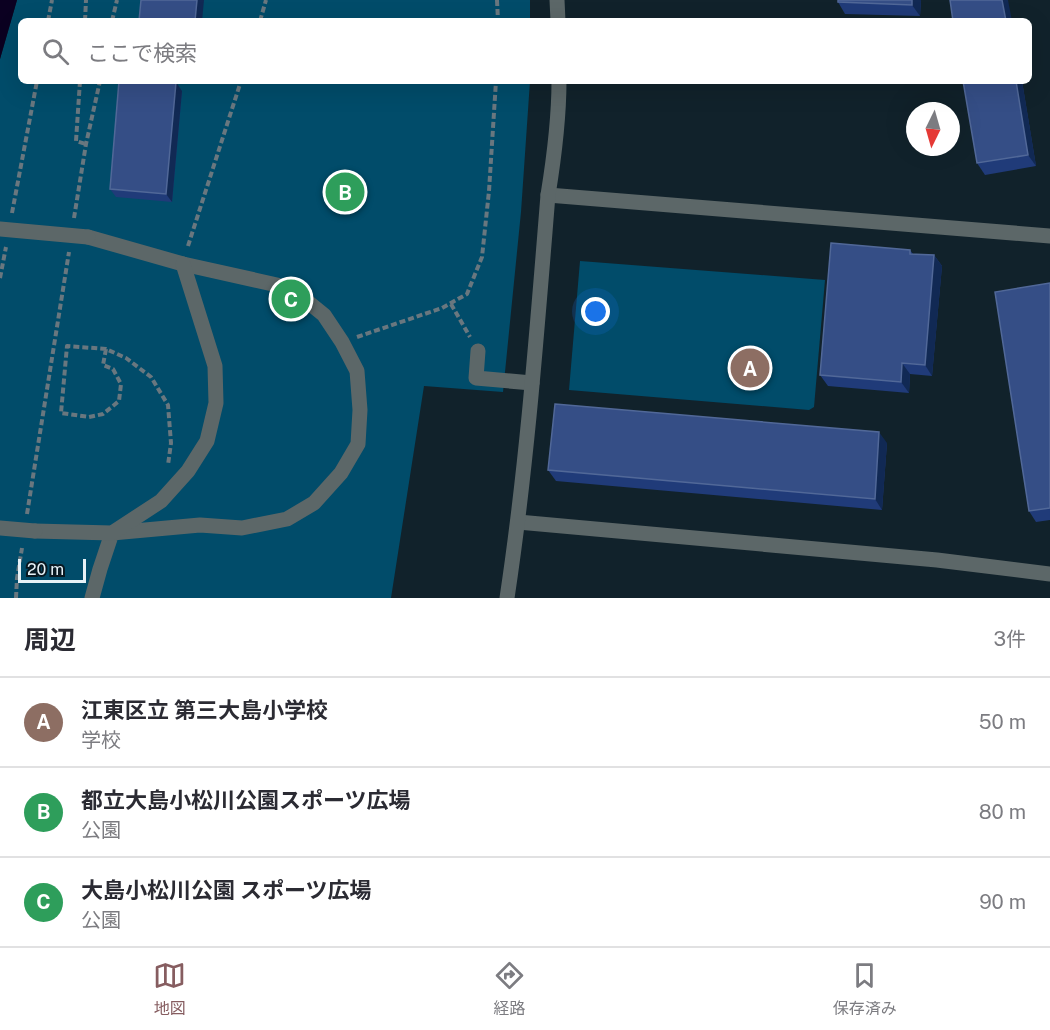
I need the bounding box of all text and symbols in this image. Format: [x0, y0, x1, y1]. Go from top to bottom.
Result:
search box [18, 18, 1032, 84]
icon: search [39, 35, 72, 68]
text: ここで検索 [87, 40, 197, 66]
north arrow [906, 102, 960, 156]
pin: B [326, 170, 364, 214]
pin: C [272, 276, 310, 322]
your location [581, 297, 610, 326]
pin: A [730, 346, 770, 391]
scale bar [18, 556, 86, 584]
text: 20 m [27, 560, 64, 579]
text: 周辺 [24, 624, 76, 655]
text: 3件 [993, 627, 1026, 651]
text: 江東区立 第三大島小学校 [81, 697, 328, 723]
text: A [36, 710, 51, 734]
text: 50 m [979, 710, 1026, 734]
text: 学校 [81, 728, 121, 752]
text: 都立大島小松川公園スポーツ広場 [81, 787, 411, 813]
text: B [37, 800, 50, 824]
text: 80 m [979, 800, 1026, 824]
text: 公園 [81, 818, 121, 842]
text: 大島小松川公園 スポーツ広場 [81, 877, 372, 903]
text: C [36, 890, 51, 914]
text: 90 m [979, 890, 1026, 914]
text: 公園 [81, 908, 121, 932]
tab: 地図 [153, 959, 186, 1019]
tab: 経路 [493, 959, 526, 1019]
tab: 保存済み [833, 959, 897, 1019]

